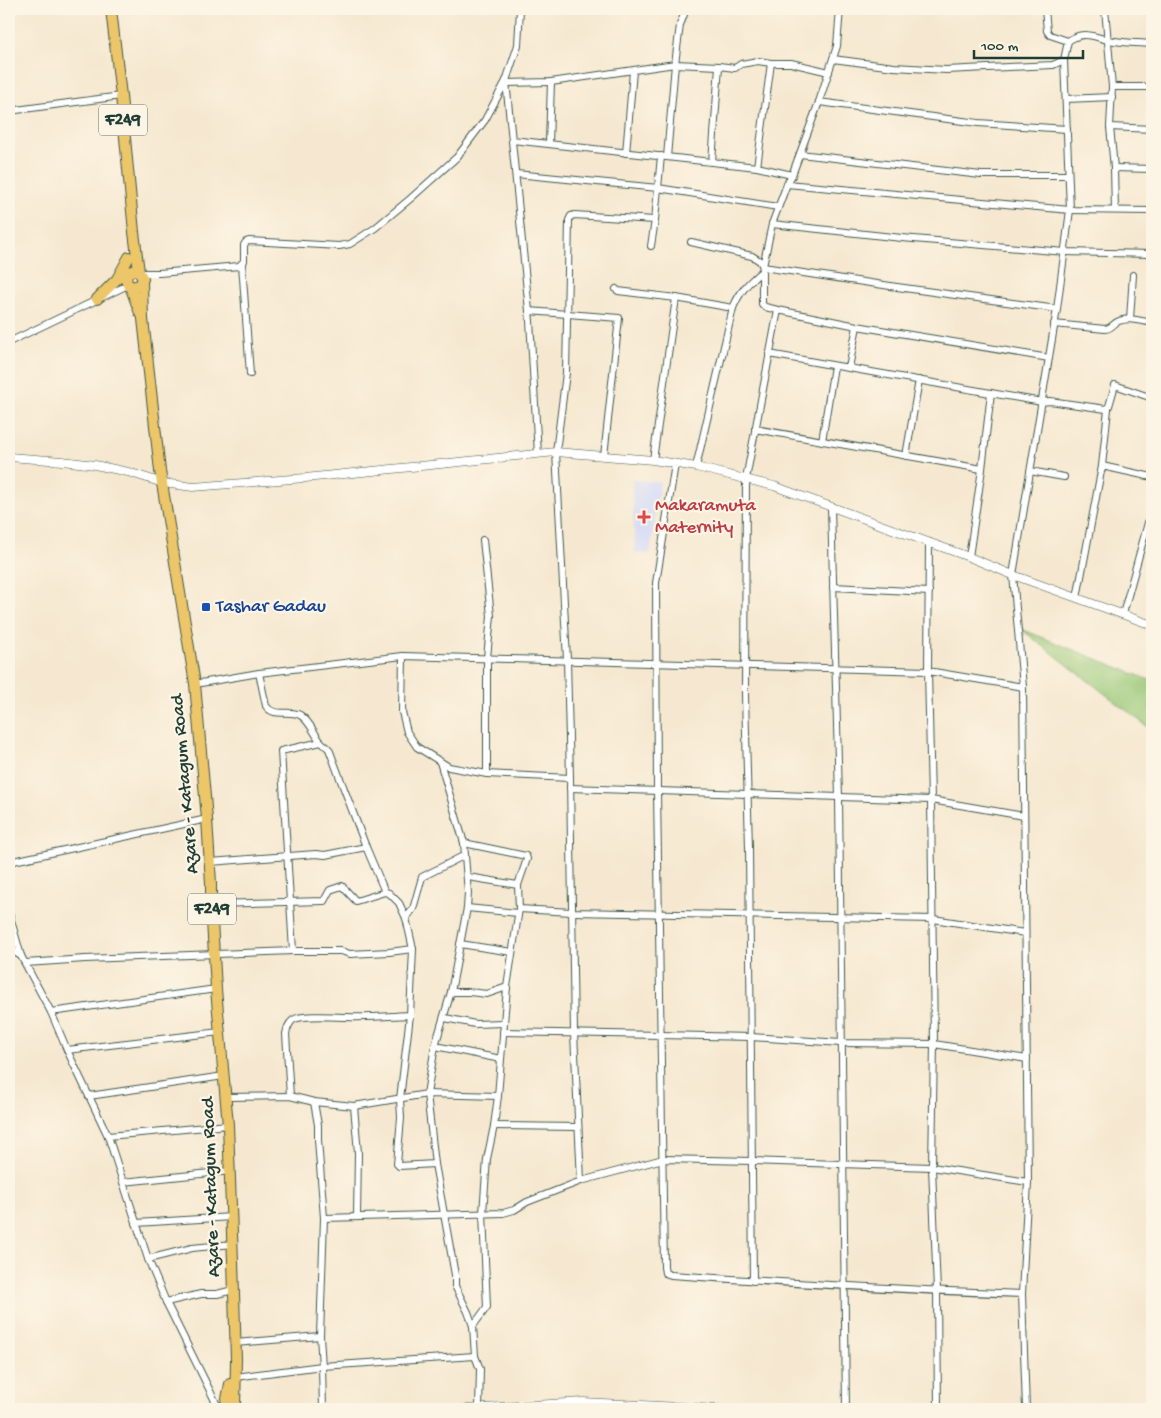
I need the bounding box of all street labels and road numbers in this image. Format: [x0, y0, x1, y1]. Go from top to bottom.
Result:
road number: F249 [99, 104, 147, 136]
street label: Azare - Katagum Road [167, 691, 205, 875]
road number: F249 [188, 894, 236, 924]
street label: Azare - Katagum Road [197, 1095, 227, 1277]

